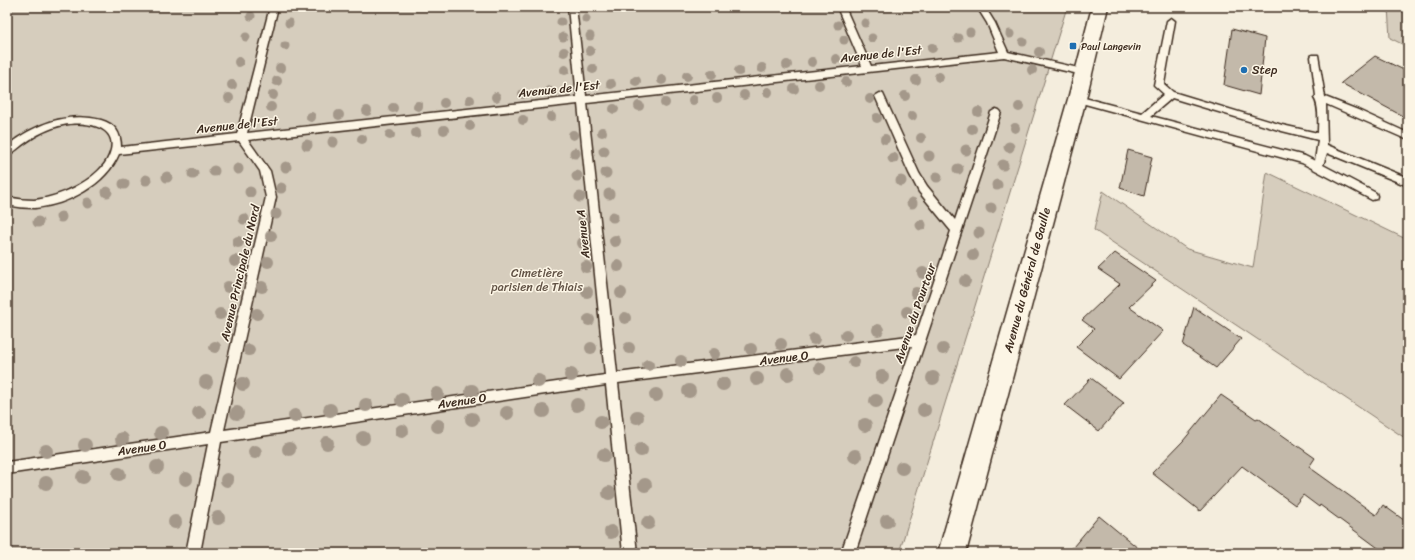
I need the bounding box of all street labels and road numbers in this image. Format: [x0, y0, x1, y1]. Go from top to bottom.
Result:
street label: Avenue de l'Est [838, 39, 924, 69]
street label: Avenue de l'Est [516, 74, 602, 104]
street label: Avenue de l'Est [194, 110, 280, 140]
street label: Avenue Principale du Nord [213, 201, 267, 344]
street label: Avenue du Général de Gaulle [997, 205, 1057, 356]
street label: Avenue A [569, 208, 597, 261]
street label: Avenue du Pourtour [887, 259, 943, 367]
street label: Avenue O [757, 344, 810, 372]
street label: Avenue O [435, 387, 488, 415]
street label: Avenue O [115, 434, 168, 462]

